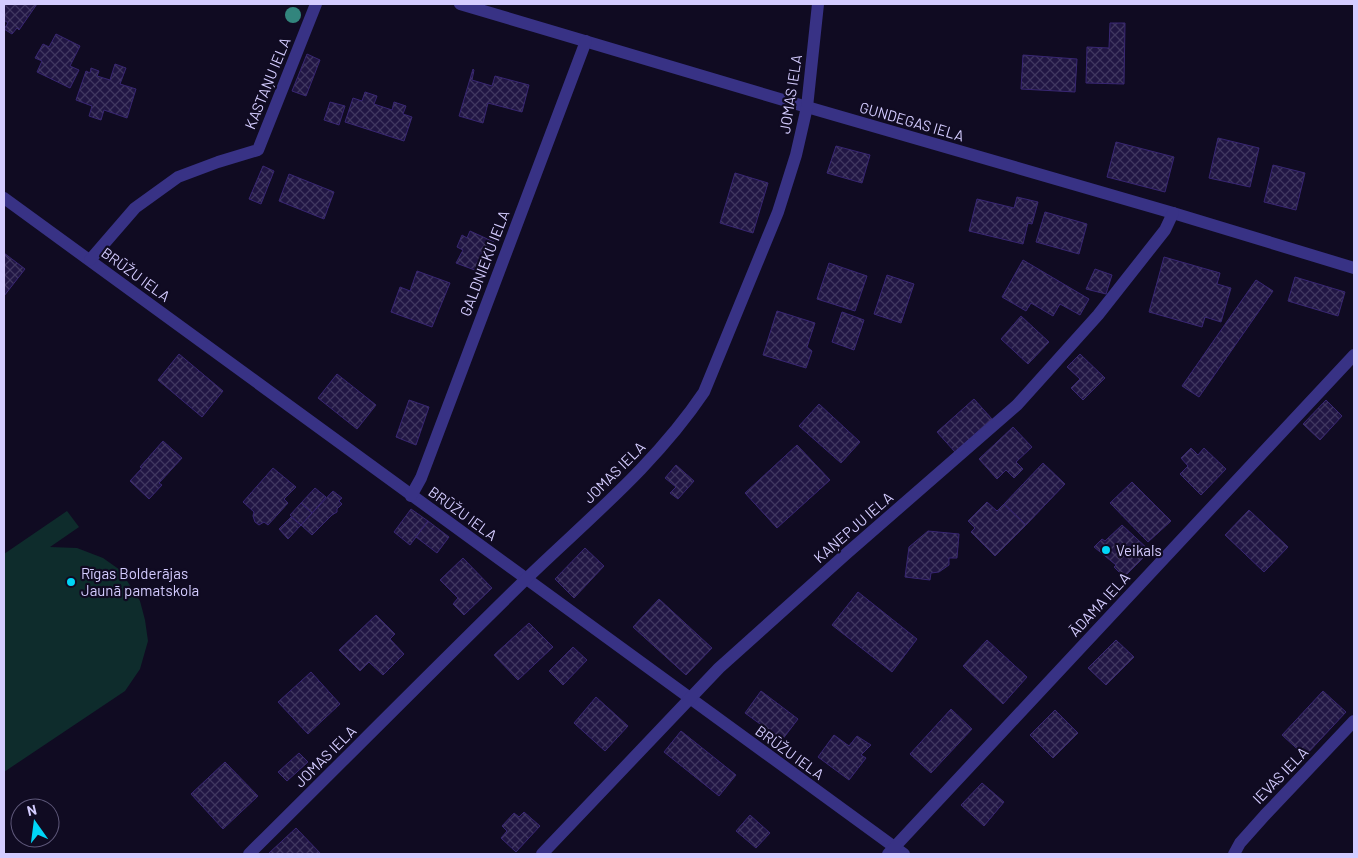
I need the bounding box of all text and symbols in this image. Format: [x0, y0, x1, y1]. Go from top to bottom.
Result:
street label: KASTAŅU IELA [240, 34, 294, 132]
street label: JOMAS IELA [775, 53, 805, 135]
street label: GUNDEGAS IELA [858, 97, 966, 145]
street label: GALDNIEKU IELA [455, 207, 513, 319]
street label: BRŪŽU IELA [98, 243, 174, 305]
street label: JOMAS IELA [579, 437, 649, 507]
street label: BRŪŽU IELA [425, 482, 501, 544]
street label: KAŅEPJU IELA [810, 488, 896, 566]
place label: Veikals [1116, 541, 1162, 559]
marker: Veikals [1100, 544, 1112, 556]
place label: Rīgas Bolderājas Jaunā pamatskola [81, 564, 199, 599]
street label: ĀDAMA IELA [1065, 568, 1133, 640]
marker: Rīgas Bolderājas Jaunā pamatskola [65, 576, 77, 588]
street label: JOMAS IELA [290, 721, 360, 791]
street label: BRŪŽU IELA [752, 721, 828, 783]
street label: IEVAS IELA [1248, 743, 1312, 807]
north arrow [10, 798, 60, 848]
text: N [25, 801, 38, 819]

